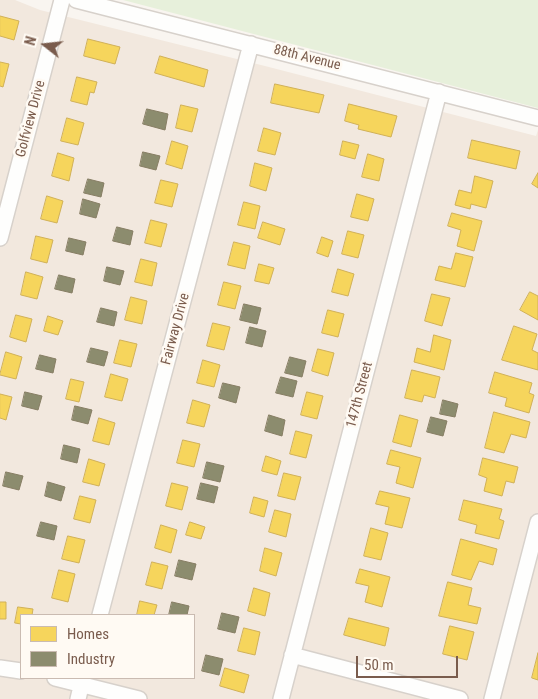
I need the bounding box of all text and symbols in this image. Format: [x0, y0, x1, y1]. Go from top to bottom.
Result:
north arrow [20, 20, 70, 70]
text: N [22, 35, 39, 47]
street label: 88th Avenue [272, 42, 342, 74]
street label: Golfview Drive [13, 79, 49, 159]
street label: Fairway Drive [158, 291, 194, 367]
street label: 147th Street [343, 360, 377, 430]
legend [20, 614, 195, 679]
text: Homes [67, 625, 109, 643]
scale bar [358, 646, 460, 678]
text: Industry [67, 650, 115, 668]
text: 50 m [364, 656, 394, 674]

